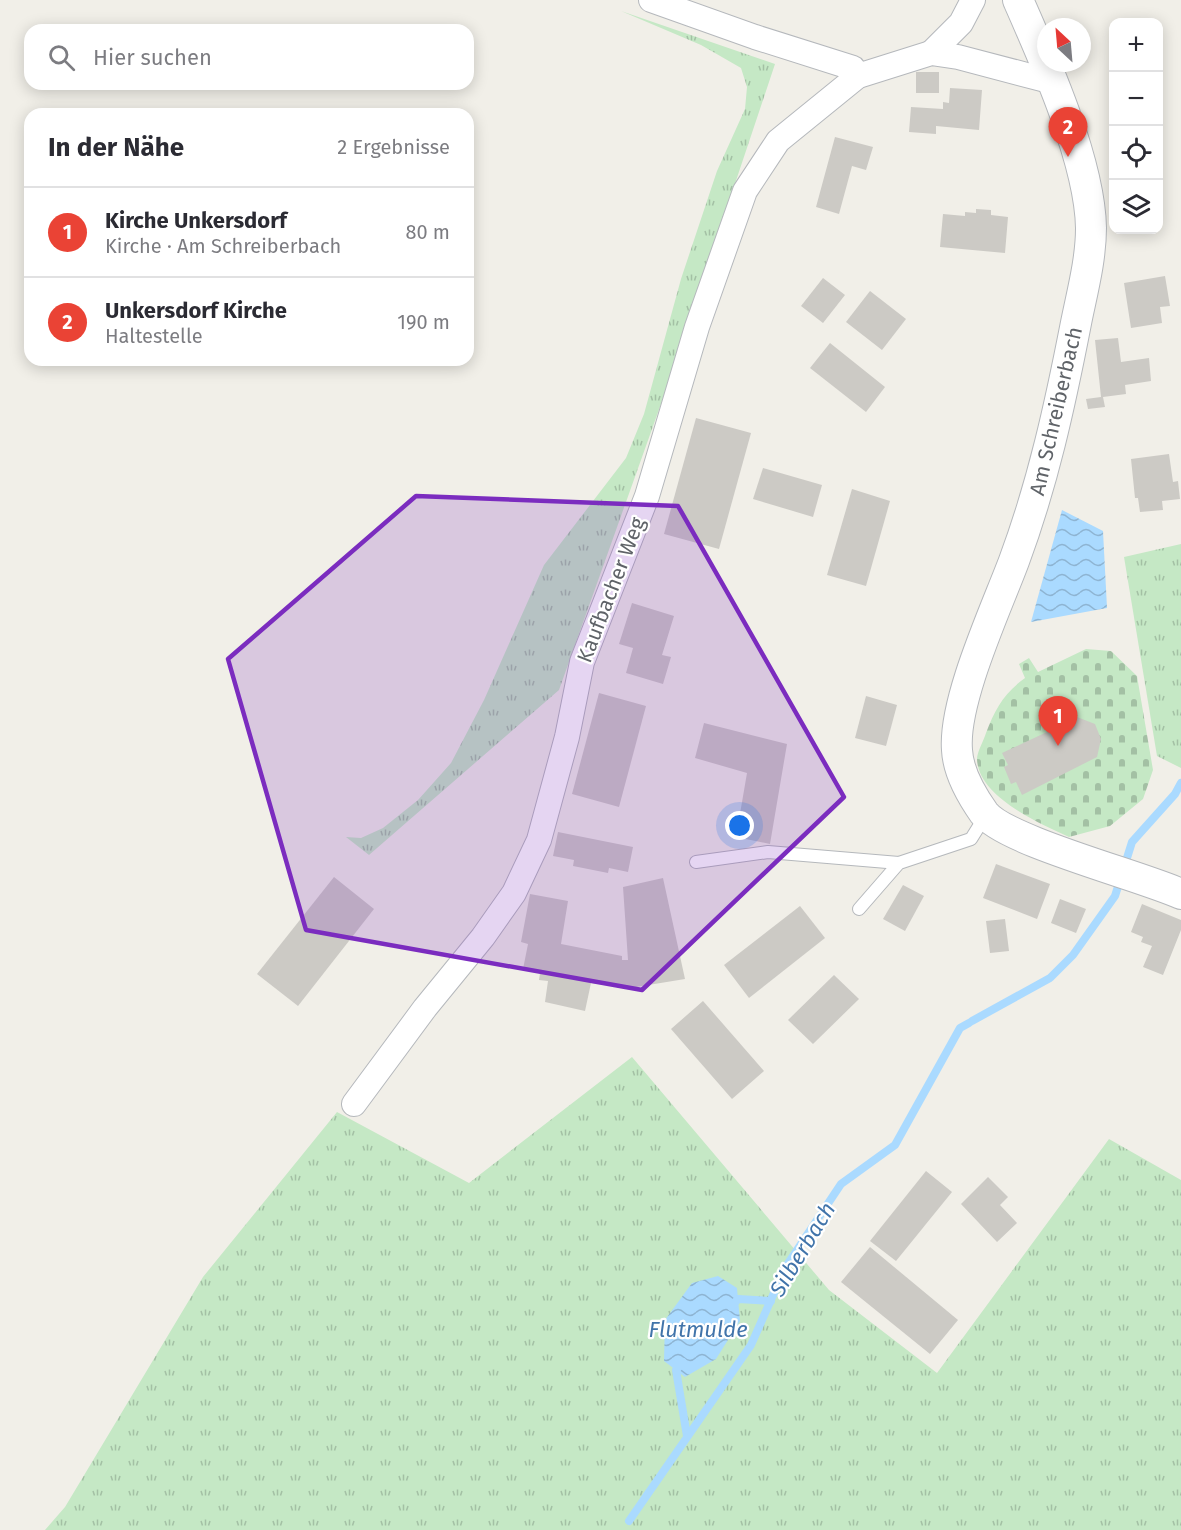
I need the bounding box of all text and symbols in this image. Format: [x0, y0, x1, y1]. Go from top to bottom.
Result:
north arrow [1037, 18, 1091, 72]
map controls [1109, 18, 1163, 234]
button: + [1109, 18, 1163, 72]
search box [24, 24, 474, 90]
icon: search [45, 41, 78, 74]
text: Hier suchen [93, 44, 212, 71]
button: − [1109, 72, 1163, 126]
pin: 2 [1048, 108, 1088, 157]
button: locate [1109, 126, 1163, 180]
text: In der Nähe [48, 132, 184, 163]
text: 2 Ergebnisse [337, 135, 450, 159]
button: layers [1109, 180, 1163, 234]
text: Kirche Unkersdorf [105, 207, 287, 234]
text: 1 [63, 220, 72, 244]
text: 80 m [405, 220, 450, 244]
text: Kirche · Am Schreiberbach [105, 234, 341, 258]
text: Unkersdorf Kirche [105, 297, 287, 324]
text: 2 [62, 310, 73, 334]
text: 190 m [397, 310, 450, 334]
text: Haltestelle [105, 324, 203, 348]
street label: Am Schreiberbach [1024, 324, 1088, 498]
street label: Kaufbacher Weg [571, 514, 651, 666]
pin: 1 [1038, 696, 1078, 746]
your location [725, 811, 754, 840]
water label: Silberbach [763, 1197, 841, 1302]
water label: Flutmulde [648, 1316, 748, 1343]

